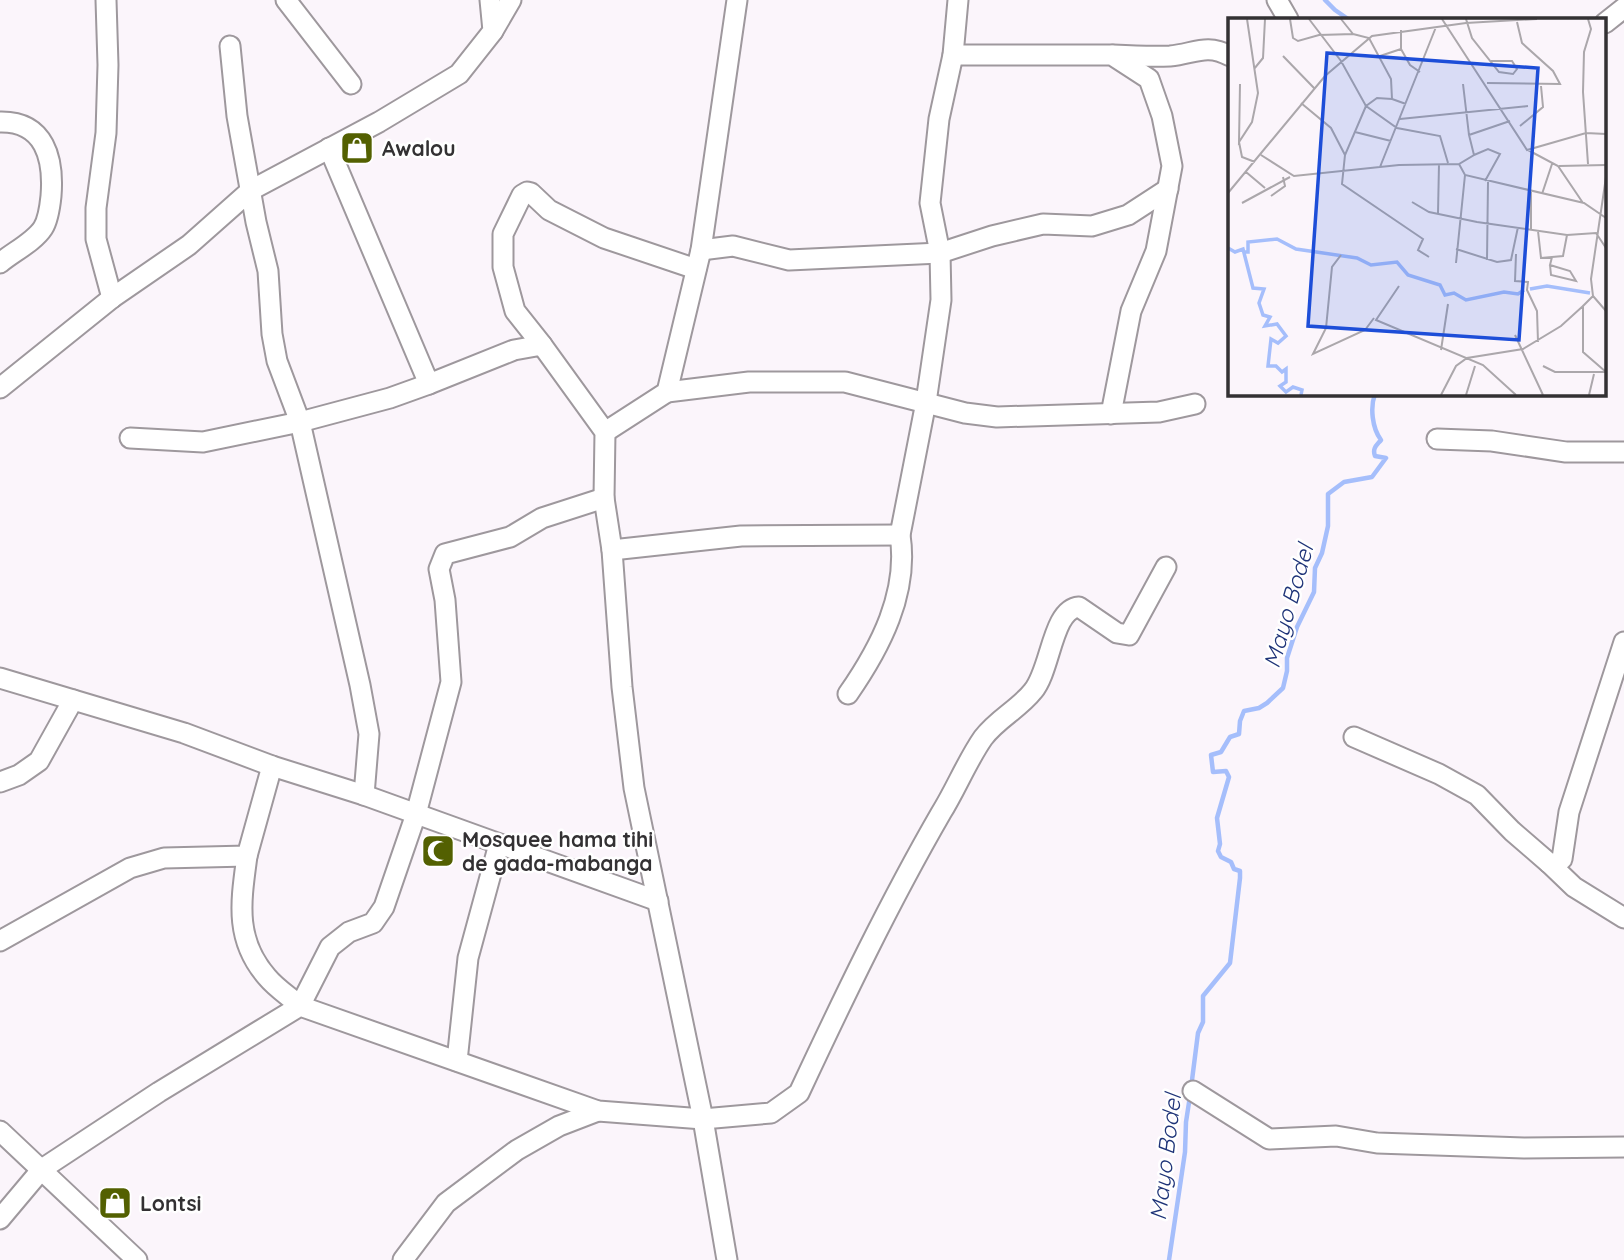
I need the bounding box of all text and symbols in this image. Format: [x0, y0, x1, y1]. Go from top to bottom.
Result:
inset map [1228, 18, 1606, 396]
shop icon: Awalou [338, 129, 376, 167]
place label: Awalou [382, 135, 456, 161]
water label: Mayo Bodel [1257, 538, 1320, 671]
place label: Mosquee hama tihi de gada-mabanga [462, 826, 653, 876]
mosque icon: Mosquee hama tihi de gada-mabanga [419, 832, 457, 870]
water label: Mayo Bodel [1143, 1089, 1187, 1222]
shop icon: Lontsi [96, 1184, 134, 1222]
place label: Lontsi [140, 1190, 202, 1216]

